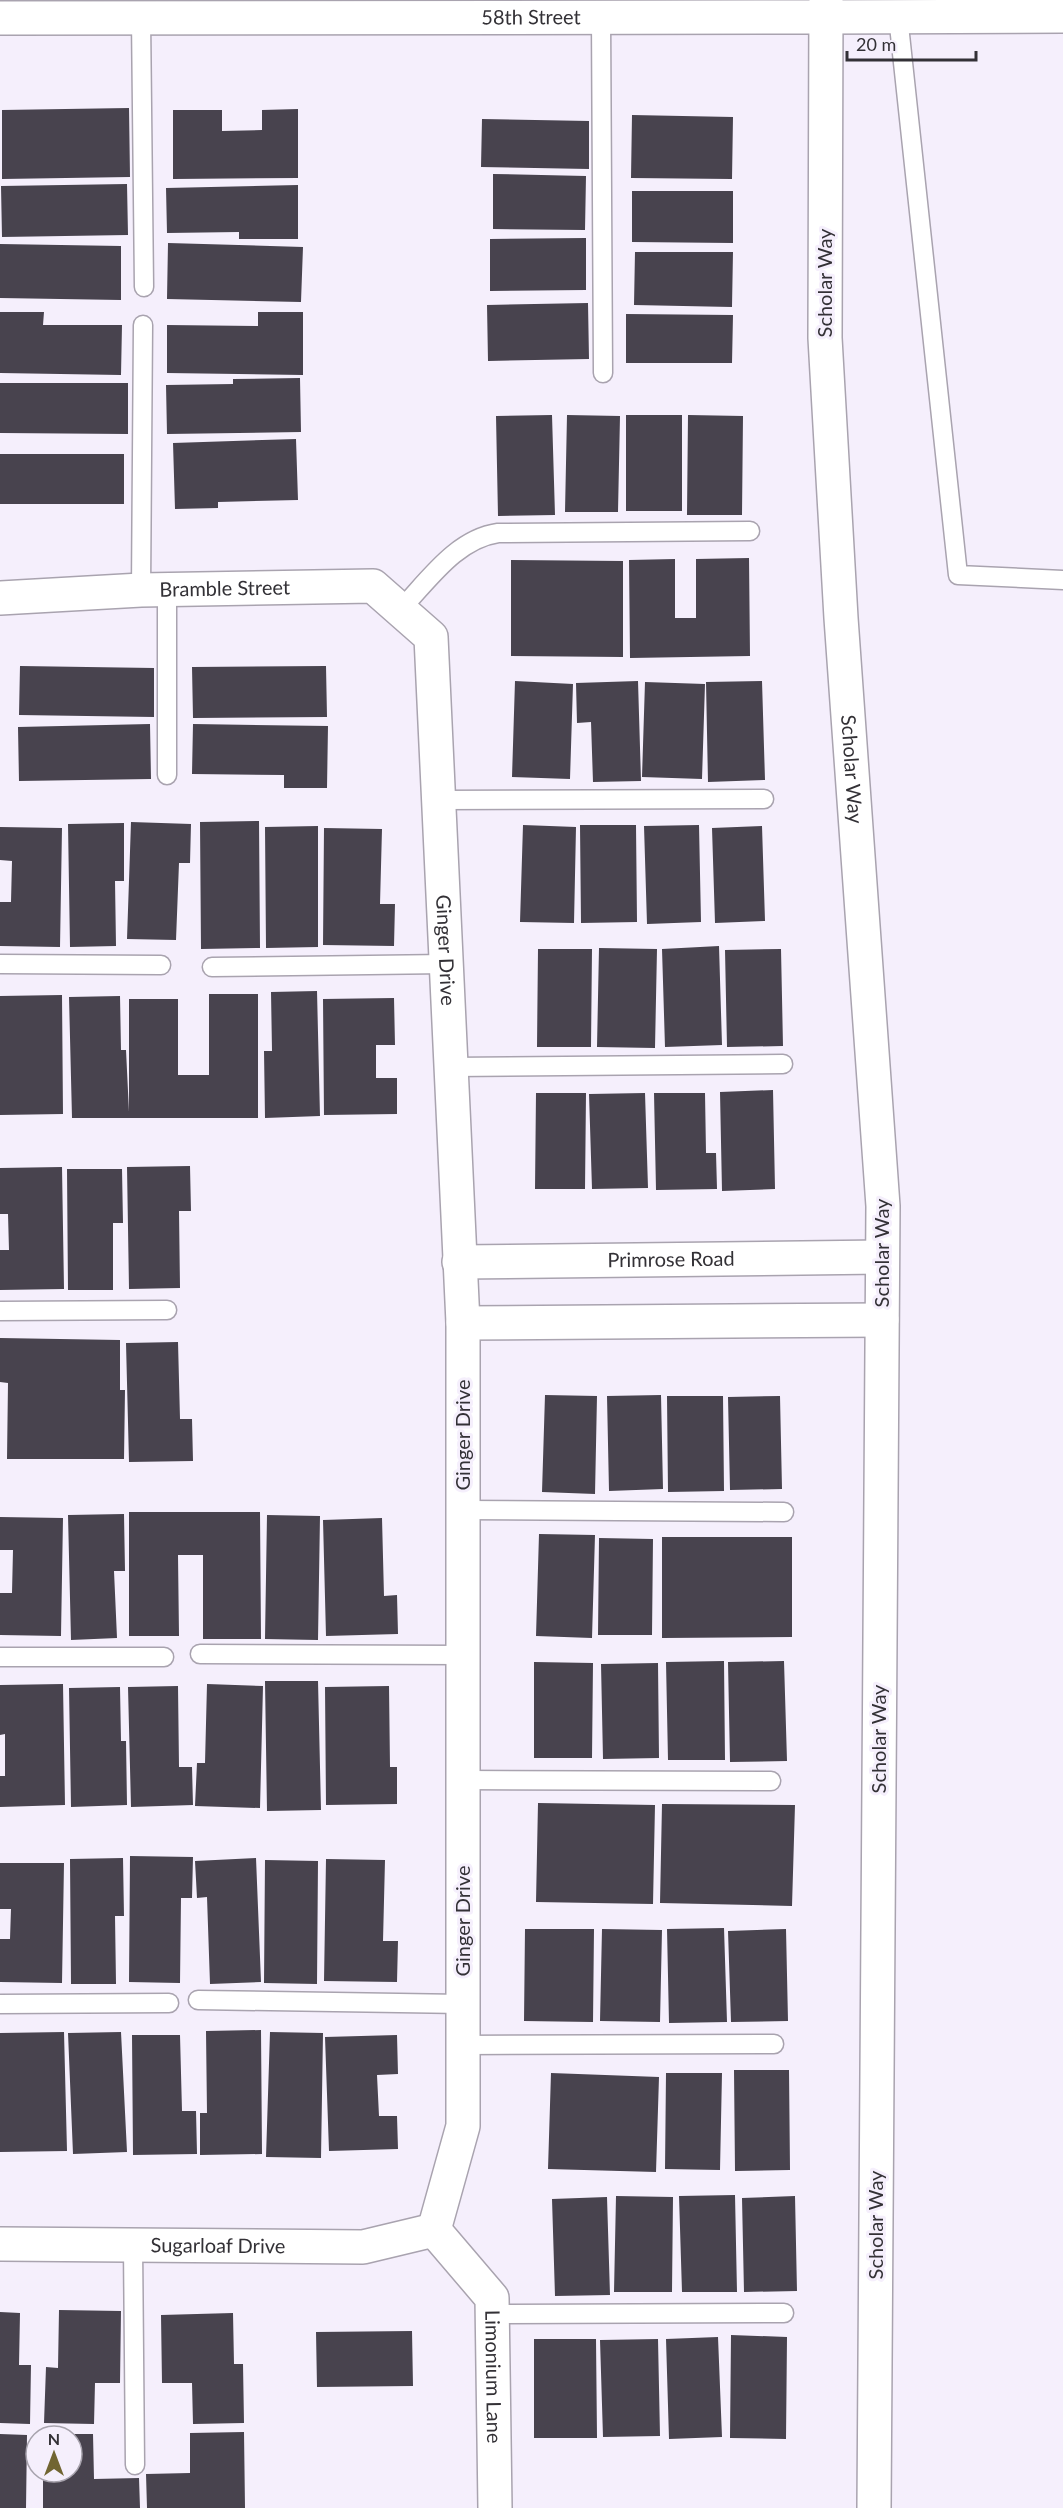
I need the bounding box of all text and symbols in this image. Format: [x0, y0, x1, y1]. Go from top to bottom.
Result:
street label: 58th Street [481, 4, 581, 28]
scale bar [847, 24, 976, 62]
text: 20 m [856, 33, 896, 55]
street label: Scholar Way [812, 228, 836, 337]
street label: Bramble Street [159, 574, 290, 601]
street label: Scholar Way [837, 714, 869, 825]
street label: Ginger Drive [432, 894, 461, 1006]
street label: Scholar Way [869, 1198, 893, 1307]
street label: Primrose Road [607, 1246, 735, 1271]
street label: Ginger Drive [450, 1380, 474, 1490]
street label: Scholar Way [866, 1684, 890, 1793]
street label: Ginger Drive [450, 1866, 474, 1976]
street label: Scholar Way [863, 2170, 887, 2279]
street label: Sugarloaf Drive [151, 2232, 285, 2257]
street label: Limonium Lane [481, 2310, 507, 2444]
north arrow [24, 2424, 84, 2484]
text: N [48, 2429, 60, 2448]

